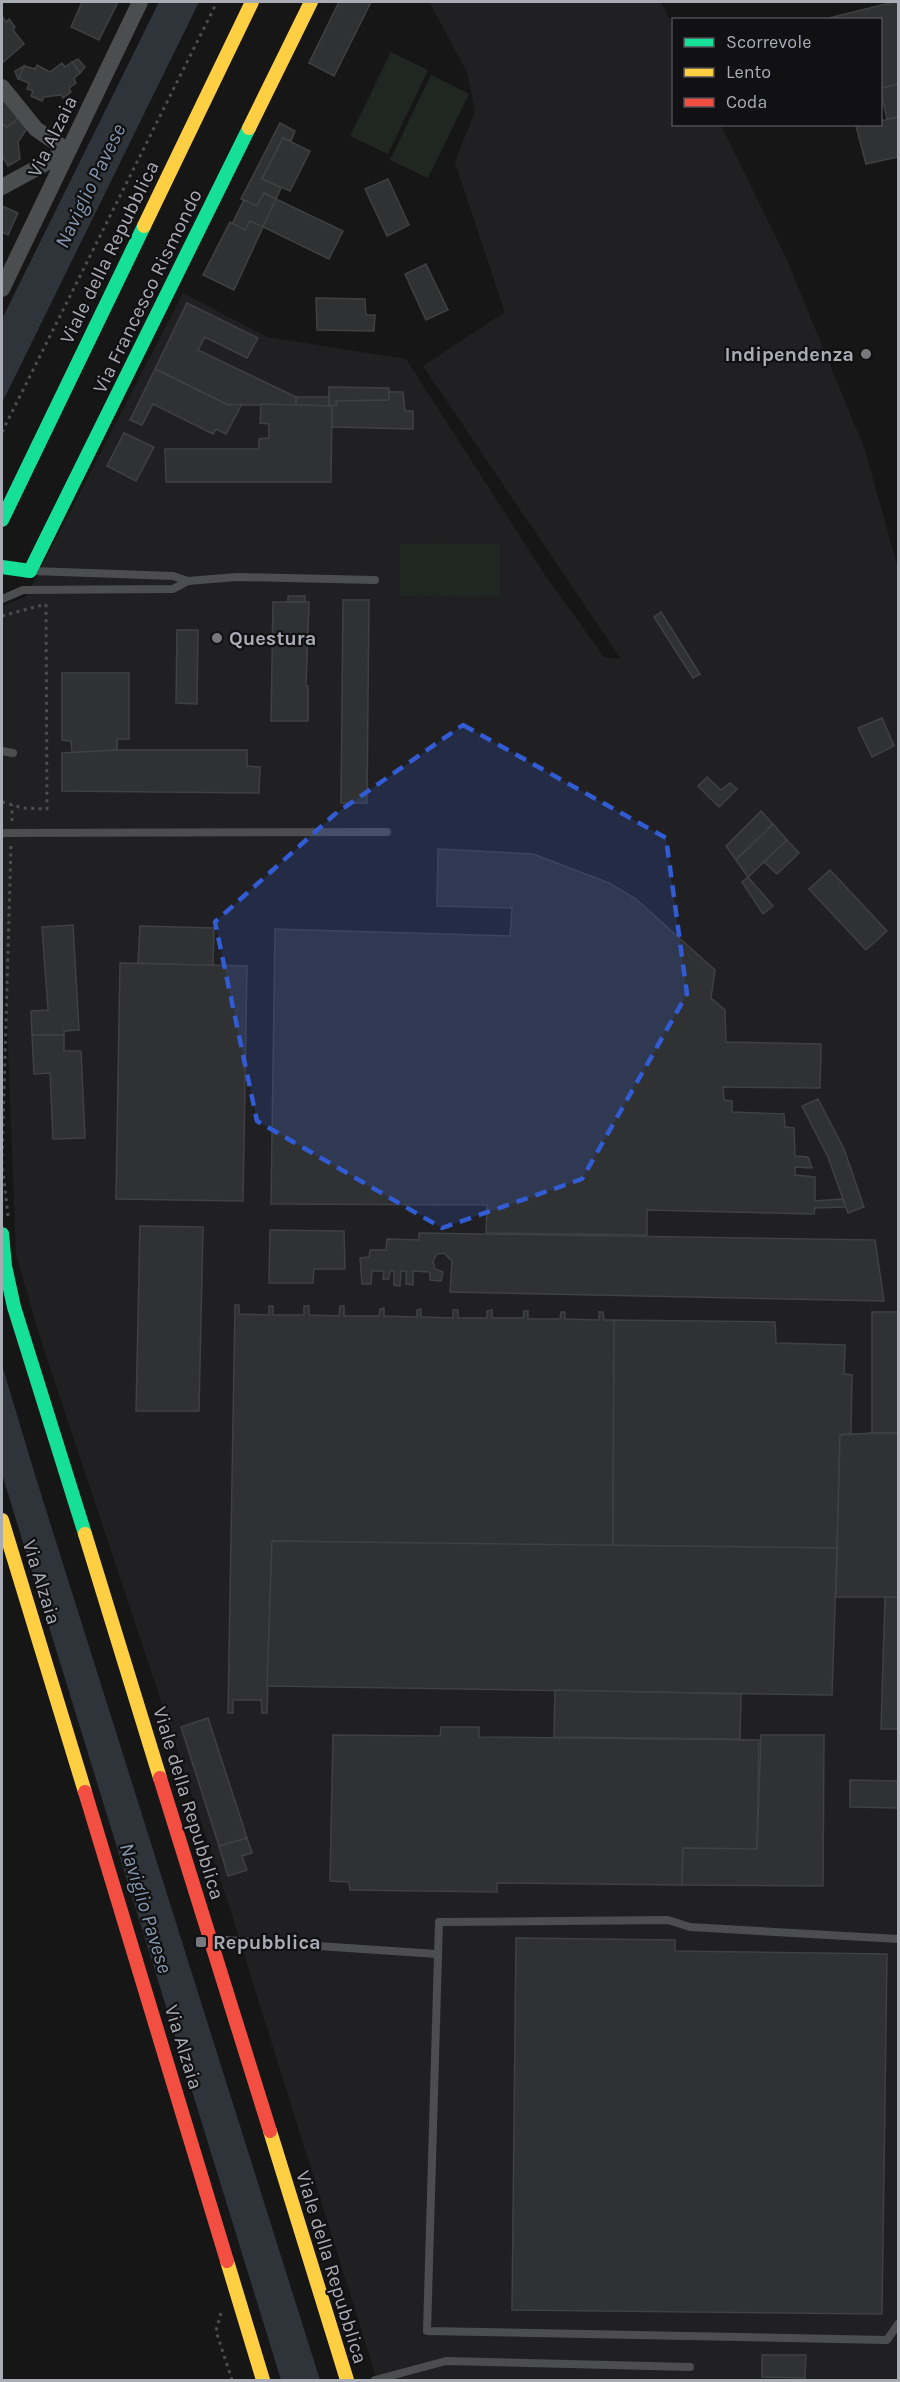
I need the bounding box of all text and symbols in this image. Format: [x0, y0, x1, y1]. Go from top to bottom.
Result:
legend [672, 18, 882, 126]
text: Scorrevole [726, 31, 811, 53]
text: Lento [726, 61, 771, 83]
text: Coda [726, 91, 767, 113]
street label: Via Alzaia [23, 92, 82, 181]
water label: Naviglio Pavese [50, 120, 131, 252]
street label: Viale della Repubblica [55, 157, 164, 348]
street label: Via Francesco Rismondo [88, 185, 207, 397]
place label: Indipendenza [724, 343, 854, 366]
marker: Indipendenza [859, 347, 873, 361]
place label: Questura [229, 627, 316, 650]
marker: Questura [210, 631, 224, 645]
street label: Via Alzaia [18, 1537, 65, 1627]
street label: Viale della Repubblica [148, 1704, 229, 1903]
water label: Naviglio Pavese [115, 1840, 177, 1976]
place label: Repubblica [213, 1931, 321, 1954]
marker: Repubblica [194, 1935, 208, 1949]
street label: Via Alzaia [160, 2002, 207, 2092]
street label: Viale della Repubblica [291, 2168, 372, 2367]

